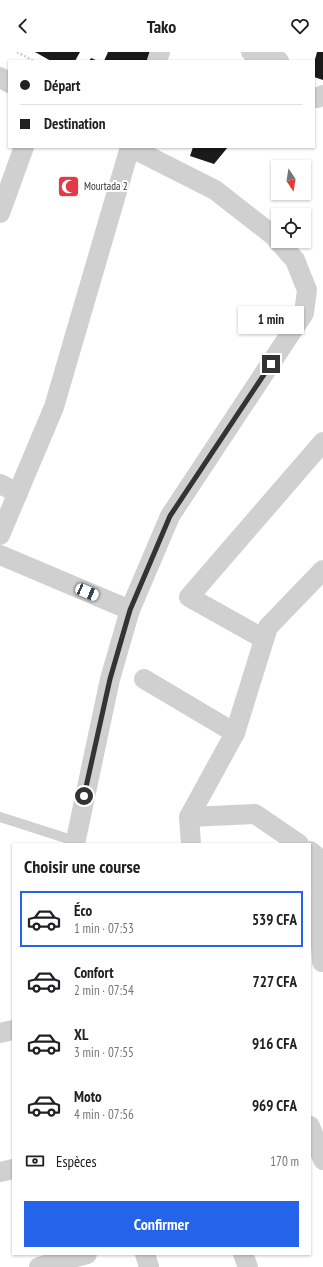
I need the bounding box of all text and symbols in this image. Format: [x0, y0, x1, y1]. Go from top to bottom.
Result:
icon: back [12, 15, 34, 37]
text: Tako [147, 15, 176, 38]
icon: heart [289, 15, 311, 37]
text: Départ [44, 76, 80, 95]
text: Destination [44, 114, 106, 133]
north arrow [271, 160, 311, 200]
map controls [271, 160, 311, 248]
mosque icon: Mourtada 2 [55, 173, 81, 199]
place label: Mourtada 2 [84, 179, 128, 193]
button: locate [271, 208, 311, 248]
callout: 1 min [238, 306, 304, 334]
text: 1 min [258, 311, 284, 328]
route end [262, 355, 280, 373]
car [74, 582, 100, 602]
route start [75, 787, 93, 805]
text: Choisir une course [24, 855, 141, 878]
icon: car [26, 901, 62, 937]
text: Éco [74, 901, 92, 920]
text: 539 CFA [252, 910, 297, 929]
text: 1 min · 07:53 [74, 920, 134, 937]
icon: car [26, 963, 62, 999]
text: Confort [74, 963, 114, 982]
text: 727 CFA [253, 972, 297, 991]
text: 2 min · 07:54 [74, 982, 134, 999]
icon: car [26, 1025, 62, 1061]
text: XL [74, 1025, 88, 1044]
text: 916 CFA [252, 1034, 297, 1053]
text: 3 min · 07:55 [74, 1044, 134, 1061]
icon: car [26, 1087, 62, 1123]
text: Moto [74, 1087, 102, 1106]
text: 969 CFA [252, 1096, 297, 1115]
text: 4 min · 07:56 [74, 1106, 134, 1123]
icon: cash [24, 1150, 46, 1172]
text: Espèces [56, 1152, 96, 1171]
text: 170 m [270, 1153, 299, 1170]
button: Confirmer [24, 1201, 299, 1247]

